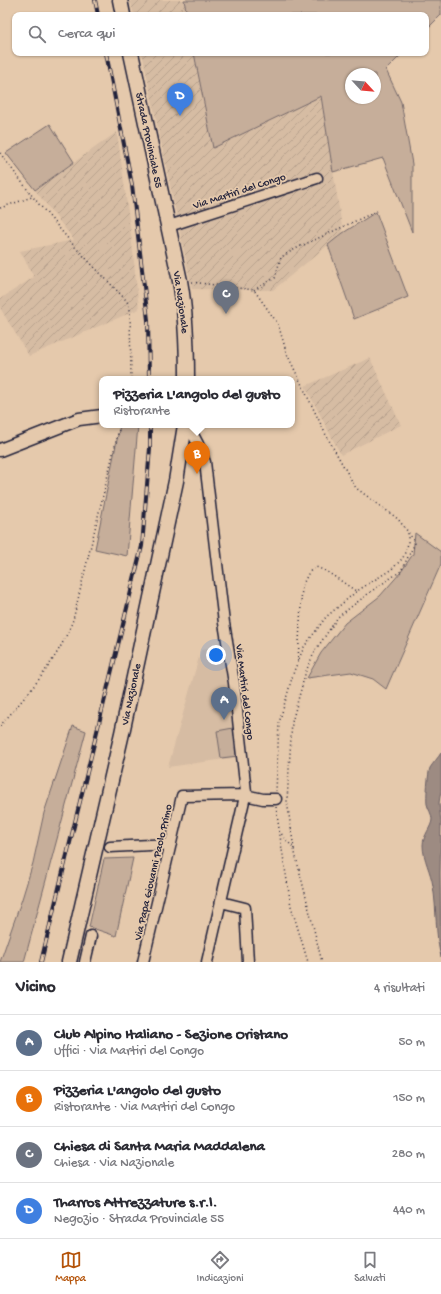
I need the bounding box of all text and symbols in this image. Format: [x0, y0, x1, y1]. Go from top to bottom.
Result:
search box [12, 12, 429, 56]
icon: search [26, 23, 48, 45]
text: Cerca qui [58, 25, 115, 43]
north arrow [345, 68, 381, 104]
pin: D [167, 83, 193, 116]
street label: Strada Provinciale 55 [132, 92, 164, 190]
street label: Via Martiri del Congo [191, 171, 288, 213]
street label: Via Nazionale [170, 269, 190, 335]
pin: C [213, 281, 239, 314]
popup [99, 376, 295, 428]
text: Pizzeria L'angolo del gusto [113, 386, 281, 404]
text: Ristorante [113, 404, 170, 419]
pin: B [184, 441, 210, 474]
street label: Via Martiri del Congo [232, 643, 256, 741]
your location [206, 645, 226, 665]
street label: Via Nazionale [119, 662, 144, 727]
pin: A [211, 687, 237, 720]
street label: Via Papa Giovanni Paolo Primo [132, 803, 176, 943]
text: Vicino [16, 978, 56, 998]
text: 4 risultati [374, 981, 425, 996]
text: Club Alpino Italiano - Sezione Oristano [54, 1026, 288, 1044]
text: A [25, 1035, 33, 1050]
text: 50 m [398, 1035, 425, 1050]
text: Uffici · Via Martiri del Congo [54, 1044, 204, 1059]
text: Pizzeria L'angolo del gusto [54, 1082, 221, 1100]
text: B [26, 1091, 32, 1106]
text: 150 m [393, 1091, 425, 1106]
text: Ristorante · Via Martiri del Congo [54, 1100, 235, 1115]
text: Chiesa di Santa Maria Maddalena [54, 1138, 265, 1156]
text: C [25, 1147, 33, 1162]
text: 280 m [392, 1147, 425, 1162]
text: Chiesa · Via Nazionale [54, 1156, 174, 1171]
text: Tharros Attrezzature s.r.l. [54, 1194, 217, 1212]
text: D [25, 1203, 33, 1218]
text: 440 m [393, 1203, 425, 1218]
text: Negozio · Strada Provinciale 55 [54, 1212, 224, 1227]
tab: Mappa [55, 1249, 86, 1285]
tab: Indicazioni [197, 1249, 244, 1285]
tab: Salvati [354, 1249, 386, 1285]

